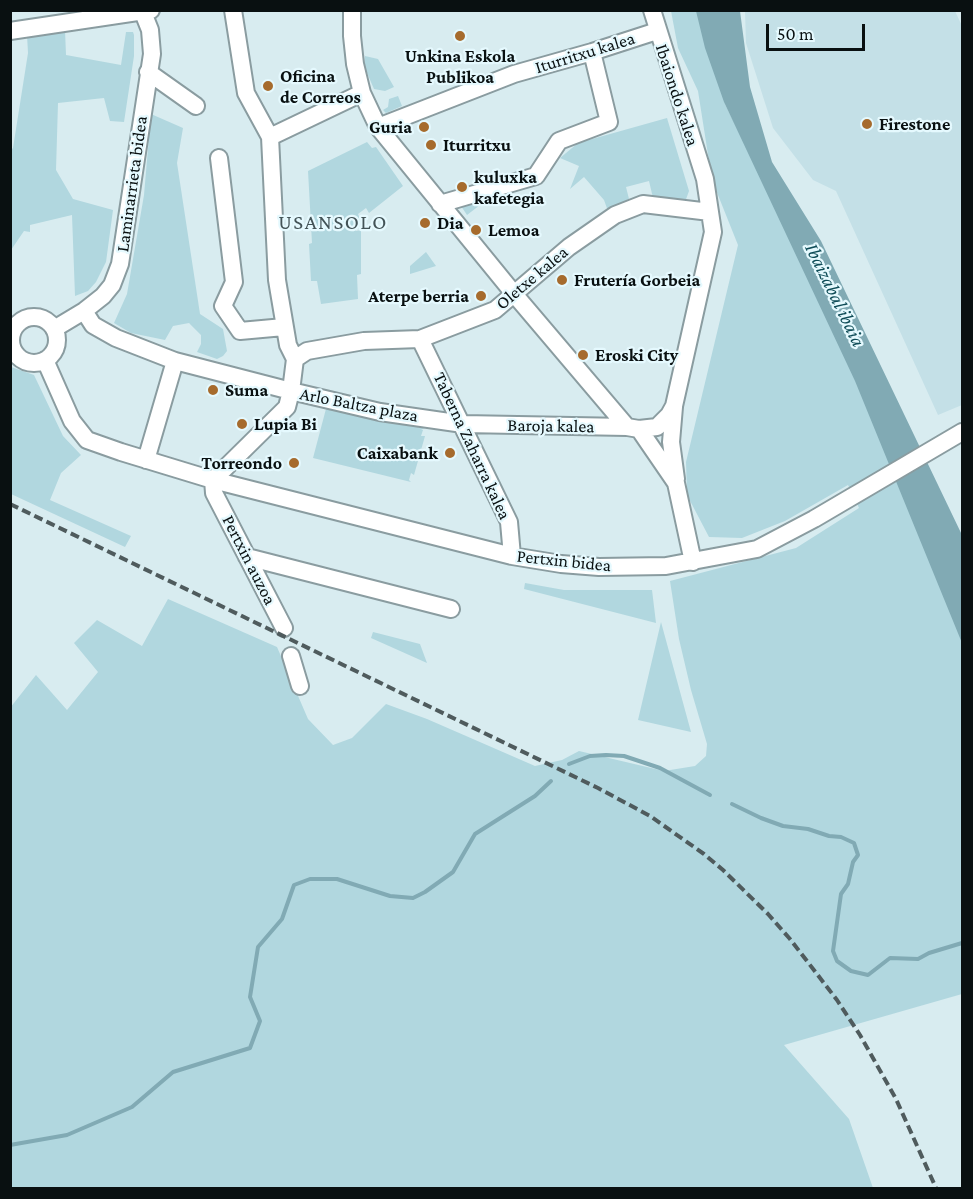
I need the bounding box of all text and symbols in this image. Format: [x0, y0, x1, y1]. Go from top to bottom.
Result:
scale bar [769, 12, 868, 50]
text: 50 m [777, 24, 814, 44]
street label: Iturritxu kalea [532, 28, 638, 78]
marker: Unkina Eskola Publikoa [453, 29, 467, 43]
street label: Ibaiondo kalea [650, 41, 704, 149]
place label: Unkina Eskola Publikoa [405, 45, 515, 88]
place label: Oficina de Correos [280, 65, 361, 107]
marker: Oficina de Correos [261, 79, 275, 93]
place label: Firestone [879, 113, 950, 135]
street label: Laminarrieta bidea [112, 115, 152, 253]
place label: Guria [369, 116, 412, 138]
marker: Firestone [860, 117, 874, 131]
marker: Guria [417, 120, 431, 134]
place label: Iturritxu [443, 134, 511, 156]
marker: Iturritxu [424, 138, 438, 152]
place label: kuluxka kafetegia [474, 166, 544, 208]
marker: kuluxka kafetegia [455, 180, 469, 194]
district label: USANSOLO [278, 210, 388, 236]
place label: Dia [437, 212, 463, 234]
marker: Dia [418, 216, 432, 230]
place label: Lemoa [488, 219, 539, 241]
marker: Lemoa [469, 223, 483, 237]
water label: Ibaizabal ibaia [800, 239, 870, 351]
street label: Oletxe kalea [491, 242, 573, 314]
place label: Frutería Gorbeia [574, 269, 700, 291]
marker: Frutería Gorbeia [555, 273, 569, 287]
place label: Aterpe berria [368, 285, 469, 307]
marker: Aterpe berria [474, 289, 488, 303]
place label: Eroski City [595, 344, 678, 366]
marker: Eroski City [576, 348, 590, 362]
street label: Taberna Zaharra kalea [428, 369, 516, 523]
place label: Suma [225, 379, 268, 401]
marker: Suma [206, 383, 220, 397]
street label: Arlo Baltza plaza [298, 383, 420, 427]
place label: Lupia Bi [254, 413, 317, 435]
street label: Baroja kalea [507, 414, 595, 438]
marker: Lupia Bi [235, 417, 249, 431]
place label: Caixabank [357, 442, 438, 464]
marker: Caixabank [443, 446, 457, 460]
place label: Torreondo [201, 452, 282, 474]
marker: Torreondo [287, 456, 301, 470]
street label: Pertxin auzoa [217, 512, 281, 608]
street label: Pertxin bidea [516, 545, 612, 577]

